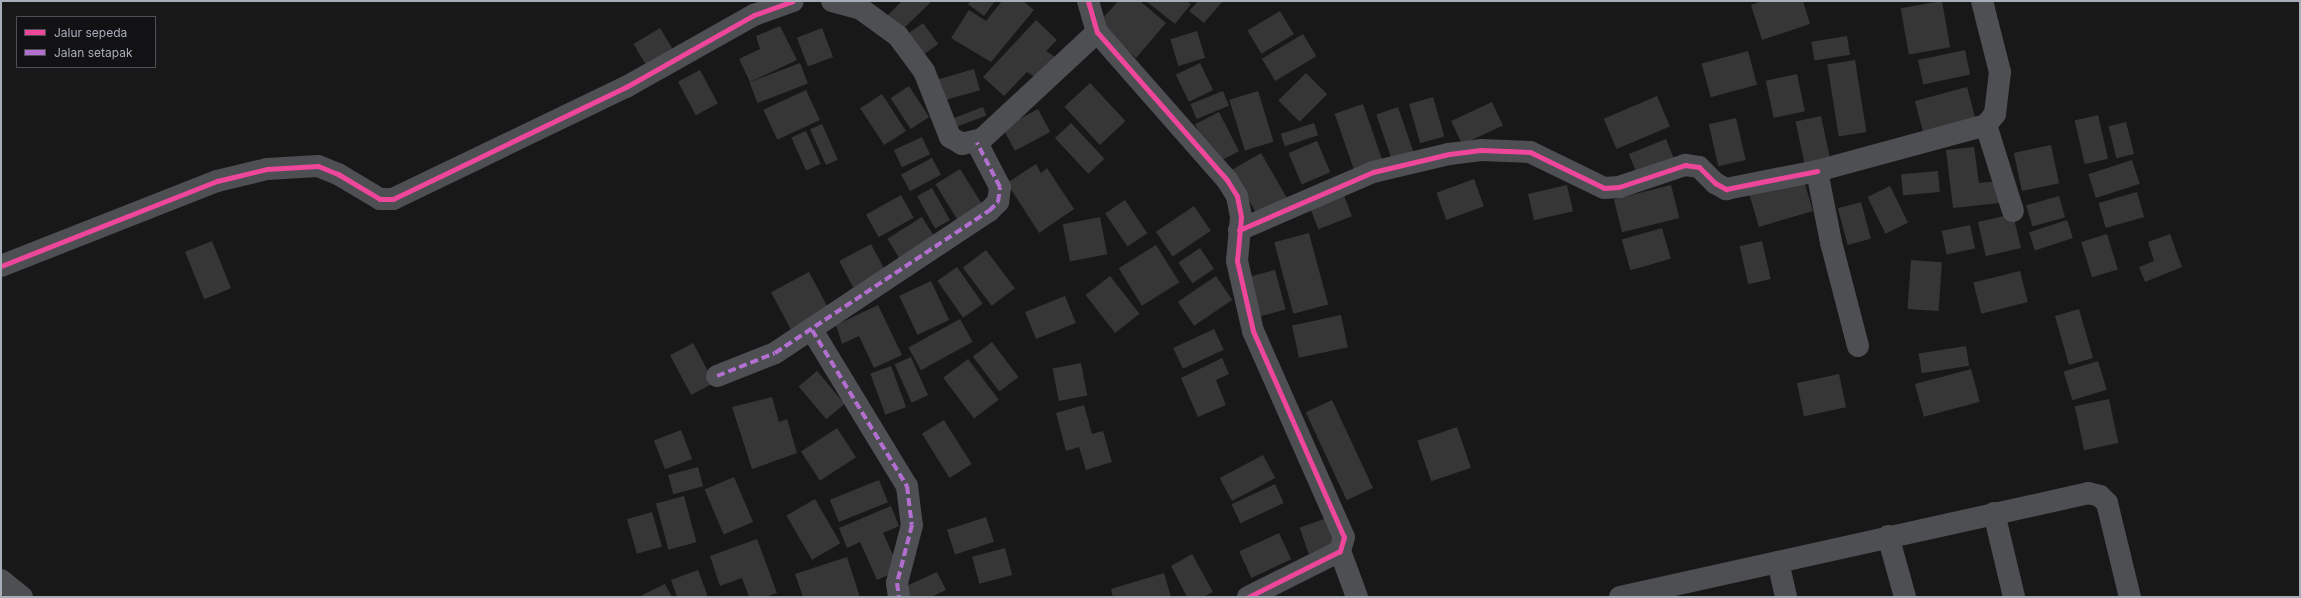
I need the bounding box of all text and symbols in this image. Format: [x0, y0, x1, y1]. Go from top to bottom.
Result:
legend [16, 16, 156, 68]
text: Jalur sepeda [54, 25, 127, 40]
text: Jalan setapak [54, 45, 133, 60]

